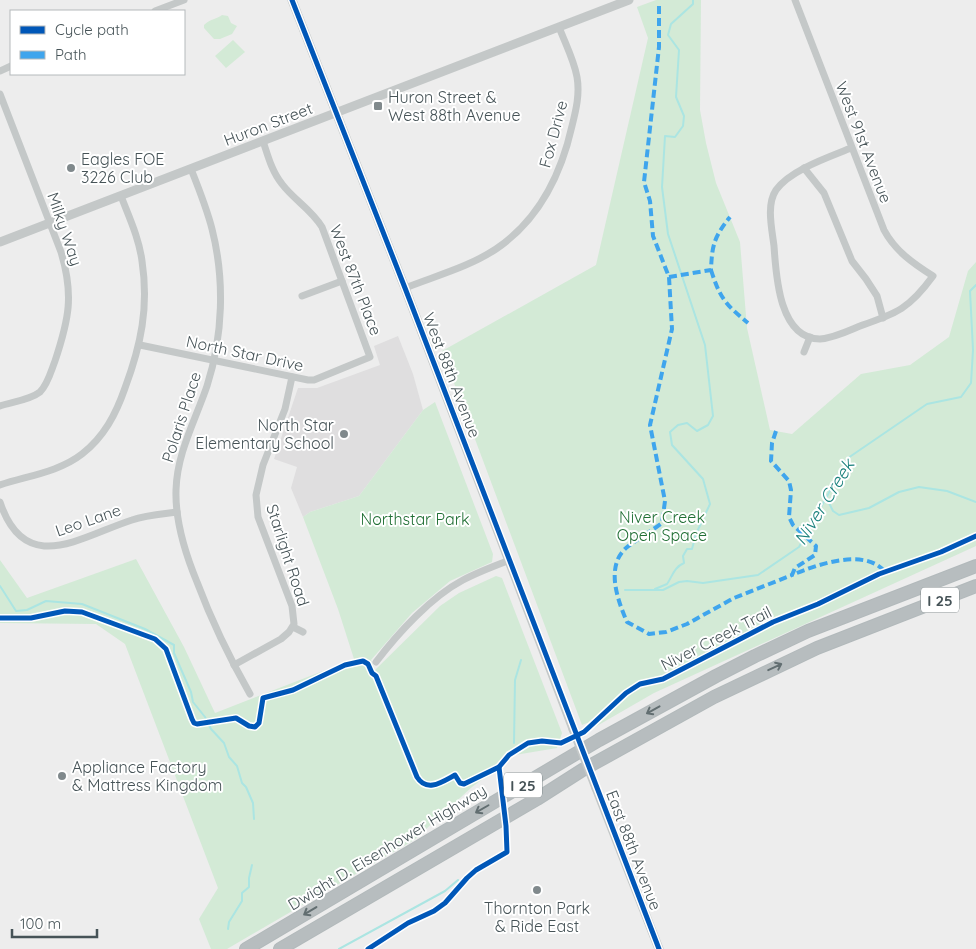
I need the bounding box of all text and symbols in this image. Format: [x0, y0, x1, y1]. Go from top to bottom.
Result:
legend [10, 10, 185, 75]
text: Cycle path [55, 20, 129, 39]
text: Path [55, 45, 87, 64]
street label: West 91st Avenue [832, 78, 896, 206]
place label: Huron Street & West 88th Avenue [388, 87, 520, 125]
street label: Huron Street [221, 98, 315, 150]
street label: Fox Drive [534, 98, 572, 170]
marker: Huron Street & West 88th Avenue [372, 100, 384, 112]
place label: Eagles FOE 3226 Club [81, 149, 164, 187]
marker: Eagles FOE 3226 Club [65, 162, 77, 174]
street label: Milky Way [43, 190, 87, 268]
street label: West 87th Place [326, 222, 386, 338]
street label: West 88th Avenue [419, 310, 485, 440]
street label: North Star Drive [184, 331, 306, 375]
street label: Polaris Place [157, 369, 205, 465]
place label: North Star Elementary School [195, 415, 334, 453]
marker: North Star Elementary School [338, 428, 350, 440]
water label: Niver Creek [789, 454, 860, 549]
street label: Leo Lane [53, 499, 123, 541]
street label: Starlight Road [262, 502, 314, 608]
park label: Niver Creek Open Space [617, 507, 707, 545]
park label: Northstar Park [360, 509, 470, 529]
road number: I 25 [921, 588, 959, 612]
street label: Niver Creek Trail [657, 601, 775, 675]
one-way arrow [767, 662, 782, 671]
one-way arrow [647, 706, 661, 716]
place label: Appliance Factory & Mattress Kingdom [72, 757, 222, 795]
marker: Appliance Factory & Mattress Kingdom [56, 770, 68, 782]
road number: I 25 [504, 772, 542, 798]
street label: Dwight D. Eisenhower Highway [284, 780, 490, 914]
street label: East 88th Avenue [602, 787, 666, 913]
one-way arrow [476, 805, 490, 815]
marker: Thornton Park & Ride East [531, 884, 543, 896]
place label: Thornton Park & Ride East [484, 898, 590, 936]
scale bar [12, 906, 98, 938]
one-way arrow [304, 907, 318, 917]
text: 100 m [20, 914, 61, 933]

